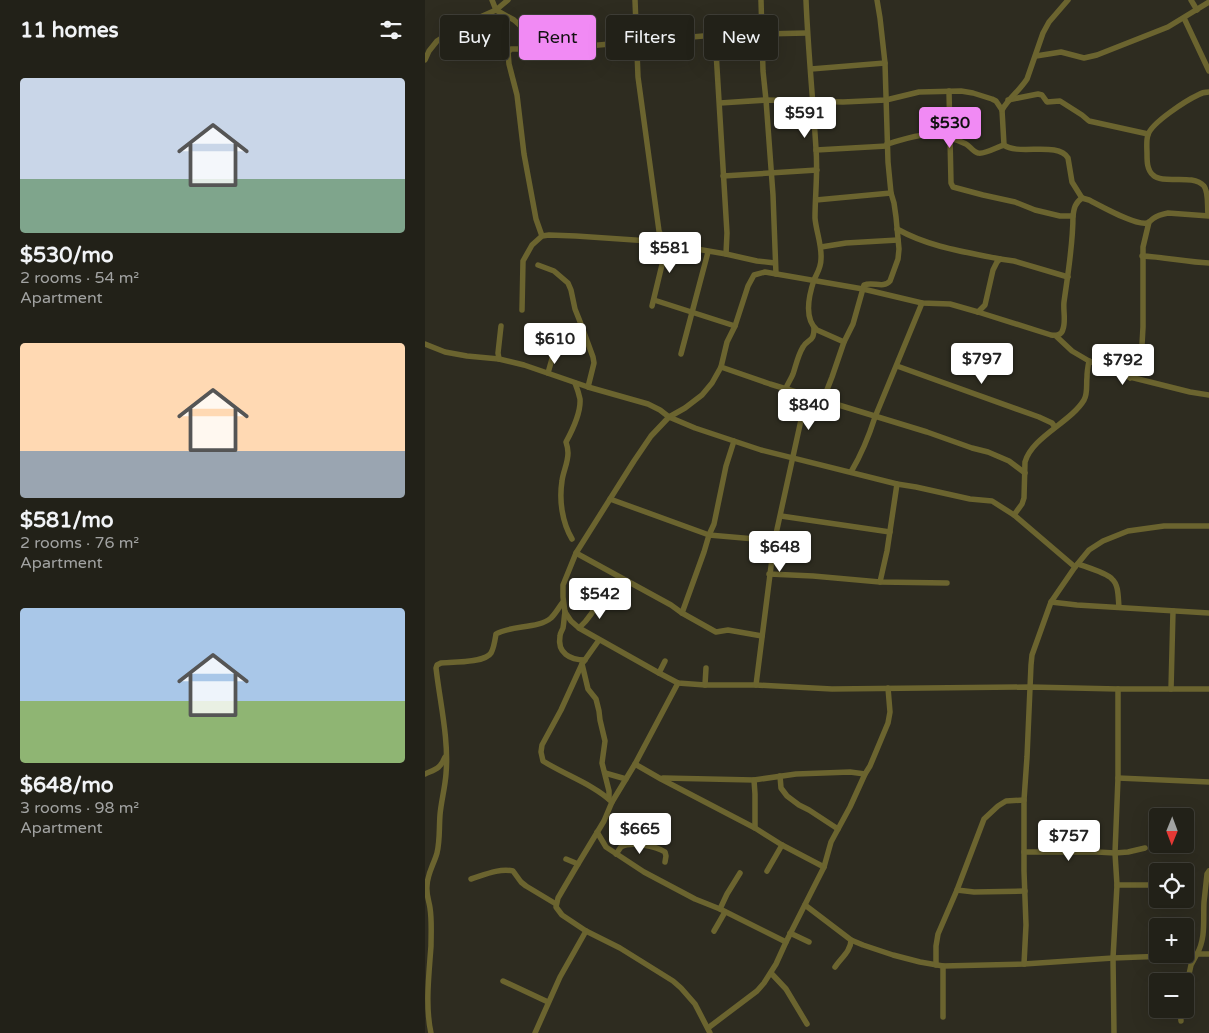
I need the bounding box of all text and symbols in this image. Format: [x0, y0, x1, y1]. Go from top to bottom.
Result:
chip: Buy [440, 15, 509, 60]
chip: Rent [519, 15, 596, 60]
chip: Filters [606, 15, 694, 60]
chip: New [704, 15, 778, 60]
icon: filters [377, 16, 405, 44]
text: 11 homes [20, 18, 119, 43]
pin: $591 [775, 96, 835, 139]
text: $591 [785, 103, 825, 123]
pin: $530 [920, 106, 980, 149]
icon: home [168, 110, 258, 200]
text: $530 [930, 113, 970, 133]
pin: $581 [640, 232, 700, 274]
text: $581 [650, 238, 690, 258]
text: $530/mo [20, 243, 114, 268]
text: 2 rooms · 54 m² [20, 268, 139, 288]
text: Apartment [20, 288, 103, 308]
pin: $610 [525, 322, 585, 365]
text: $610 [535, 329, 575, 349]
pin: $797 [952, 342, 1012, 385]
pin: $792 [1093, 344, 1153, 386]
text: $797 [962, 349, 1002, 369]
text: $792 [1103, 350, 1143, 370]
icon: home [168, 375, 258, 465]
pin: $840 [779, 388, 839, 431]
text: $840 [789, 395, 829, 415]
text: $581/mo [20, 508, 114, 533]
pin: $648 [750, 530, 810, 573]
text: 2 rooms · 76 m² [20, 533, 139, 553]
text: $648 [760, 537, 800, 557]
text: Apartment [20, 553, 103, 573]
pin: $542 [570, 578, 630, 620]
text: $542 [580, 584, 620, 604]
icon: home [168, 640, 258, 730]
text: $648/mo [20, 773, 114, 798]
text: 3 rooms · 98 m² [20, 798, 139, 818]
north arrow [1149, 808, 1194, 852]
map controls [1149, 808, 1194, 1018]
pin: $665 [610, 812, 670, 855]
text: Apartment [20, 818, 103, 838]
text: $665 [620, 819, 660, 839]
pin: $757 [1039, 820, 1099, 862]
text: $757 [1049, 826, 1089, 846]
button: locate [1149, 863, 1194, 908]
button: + [1149, 918, 1194, 963]
button: − [1149, 973, 1194, 1018]

